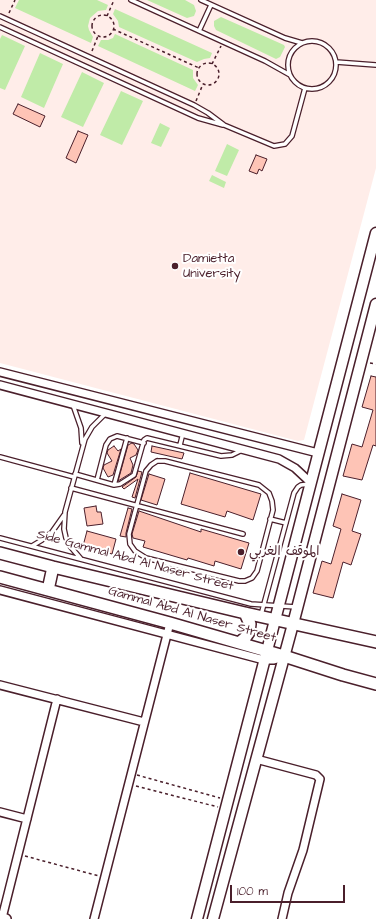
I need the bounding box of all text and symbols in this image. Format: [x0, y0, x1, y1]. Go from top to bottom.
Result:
place label: Damietta University [183, 251, 241, 282]
marker: Damietta University [170, 261, 180, 271]
street label: Side Gammal Abd Al Naser Street [35, 527, 235, 595]
place label: الموقف الغربي [249, 544, 319, 560]
marker: الموقف الغربي [236, 547, 246, 557]
street label: Gammal Abd Al Naser Street [106, 584, 278, 646]
scale bar [232, 877, 347, 903]
text: 100 m [237, 883, 268, 900]

